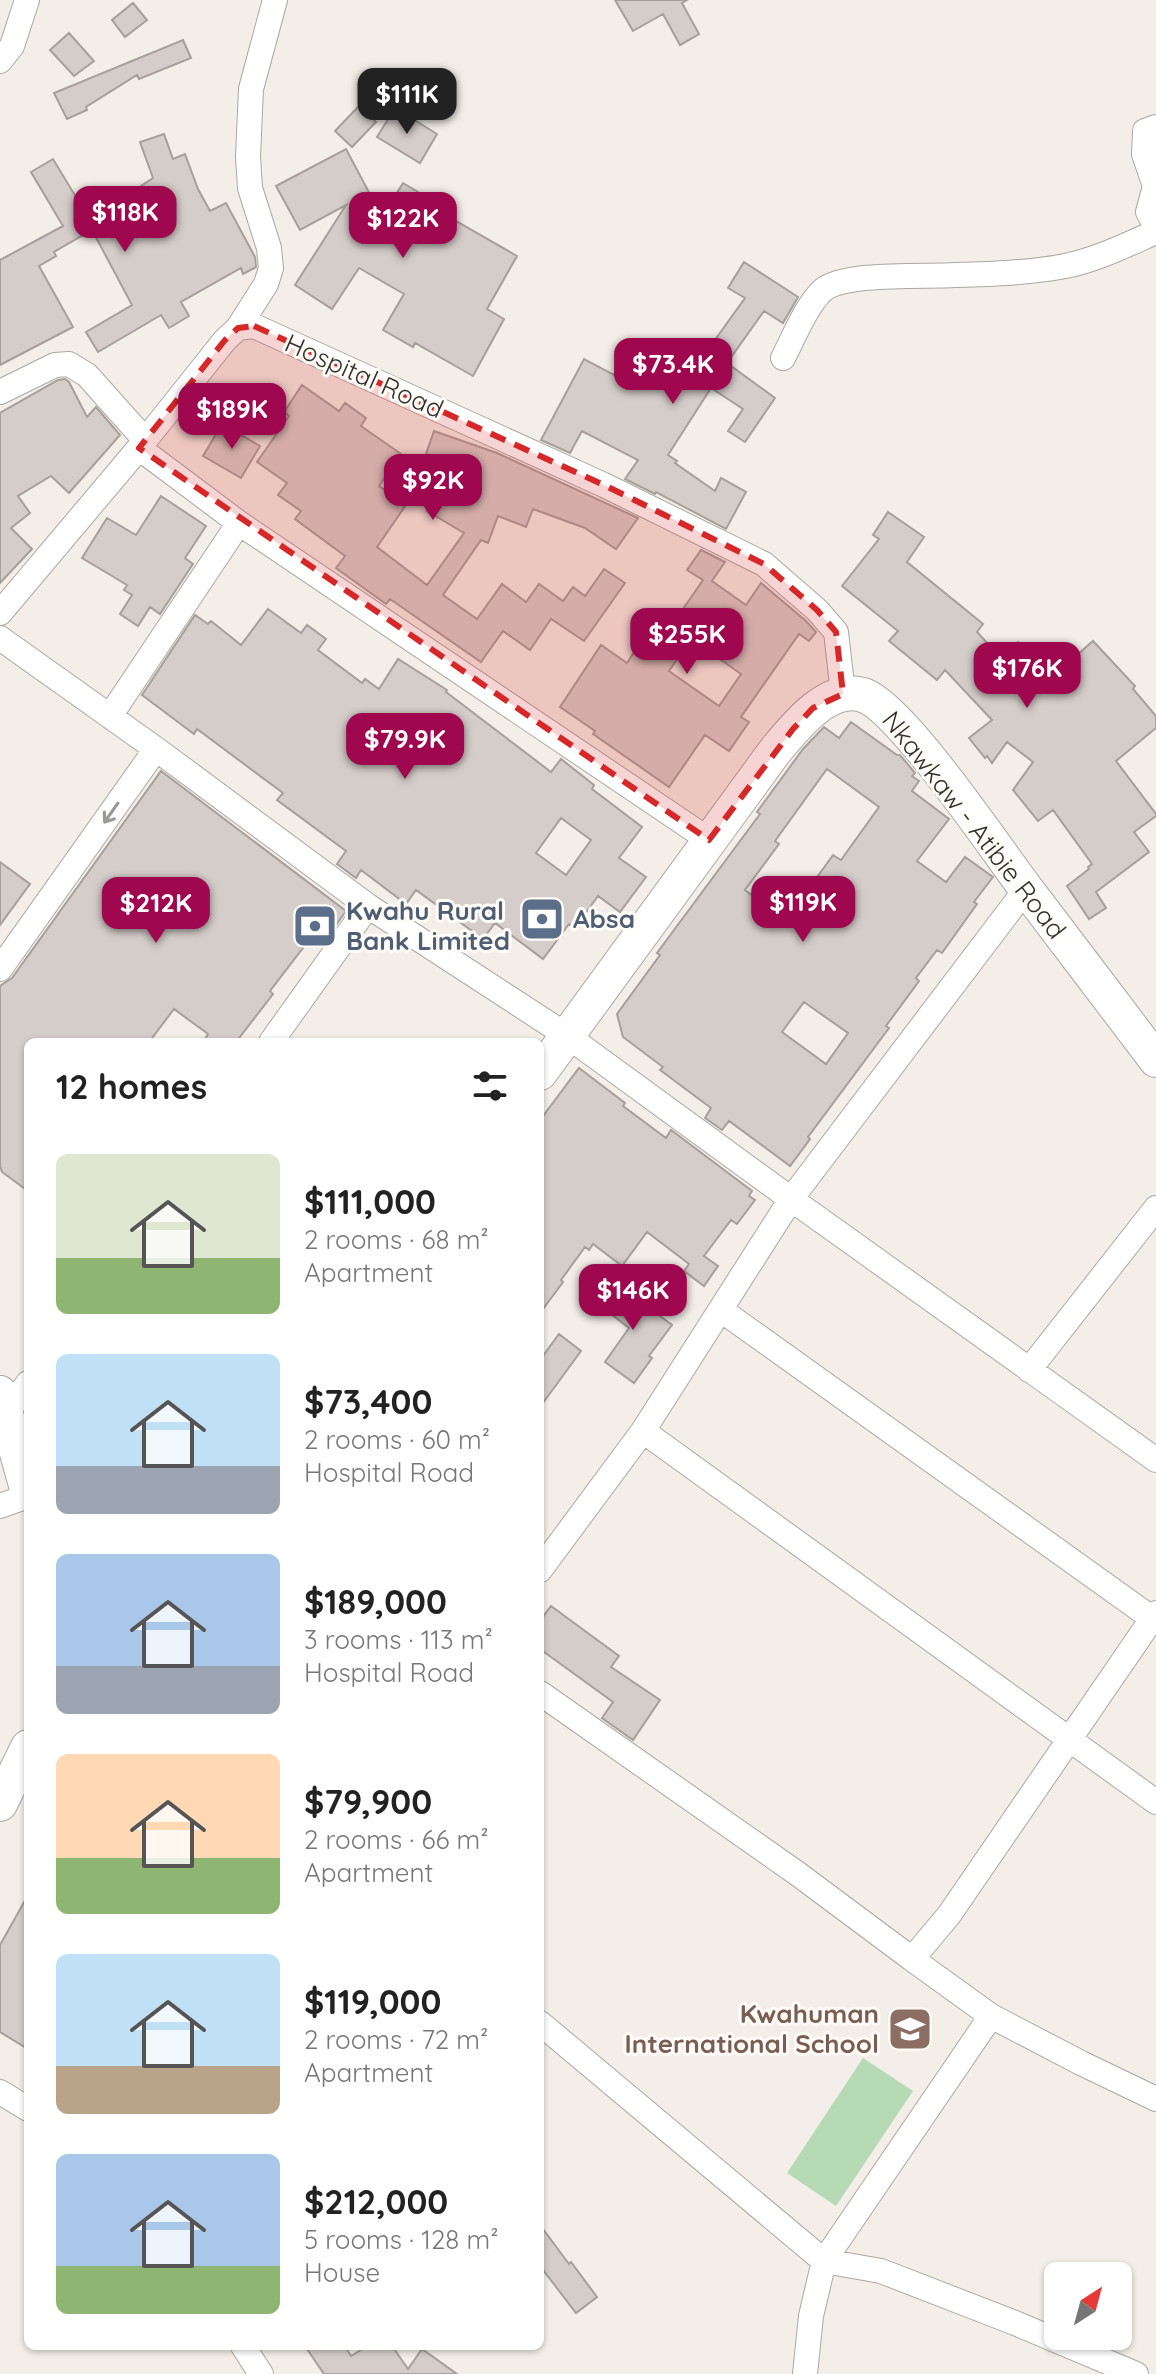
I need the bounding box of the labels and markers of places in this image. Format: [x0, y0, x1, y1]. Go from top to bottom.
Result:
pin: $111K [351, 68, 463, 136]
pin: $118K [69, 186, 181, 254]
pin: $122K [347, 192, 459, 260]
pin: $73.4K [608, 338, 738, 406]
pin: $189K [176, 383, 288, 451]
pin: $92K [386, 454, 480, 522]
pin: $255K [631, 608, 743, 676]
pin: $176K [971, 642, 1083, 710]
pin: $79.9K [340, 713, 470, 781]
pin: $119K [747, 876, 859, 944]
pin: $212K [100, 877, 212, 945]
place label: Kwahu Rural Bank Limited [346, 894, 510, 957]
bank icon: Absa [518, 895, 566, 943]
bank icon: Kwahu Rural Bank Limited [291, 902, 339, 950]
place label: Absa [573, 902, 635, 935]
pin: $146K [577, 1264, 689, 1332]
place label: Kwahuman International School [625, 1997, 879, 2060]
school or university icon: Kwahuman International School [886, 2005, 934, 2053]

